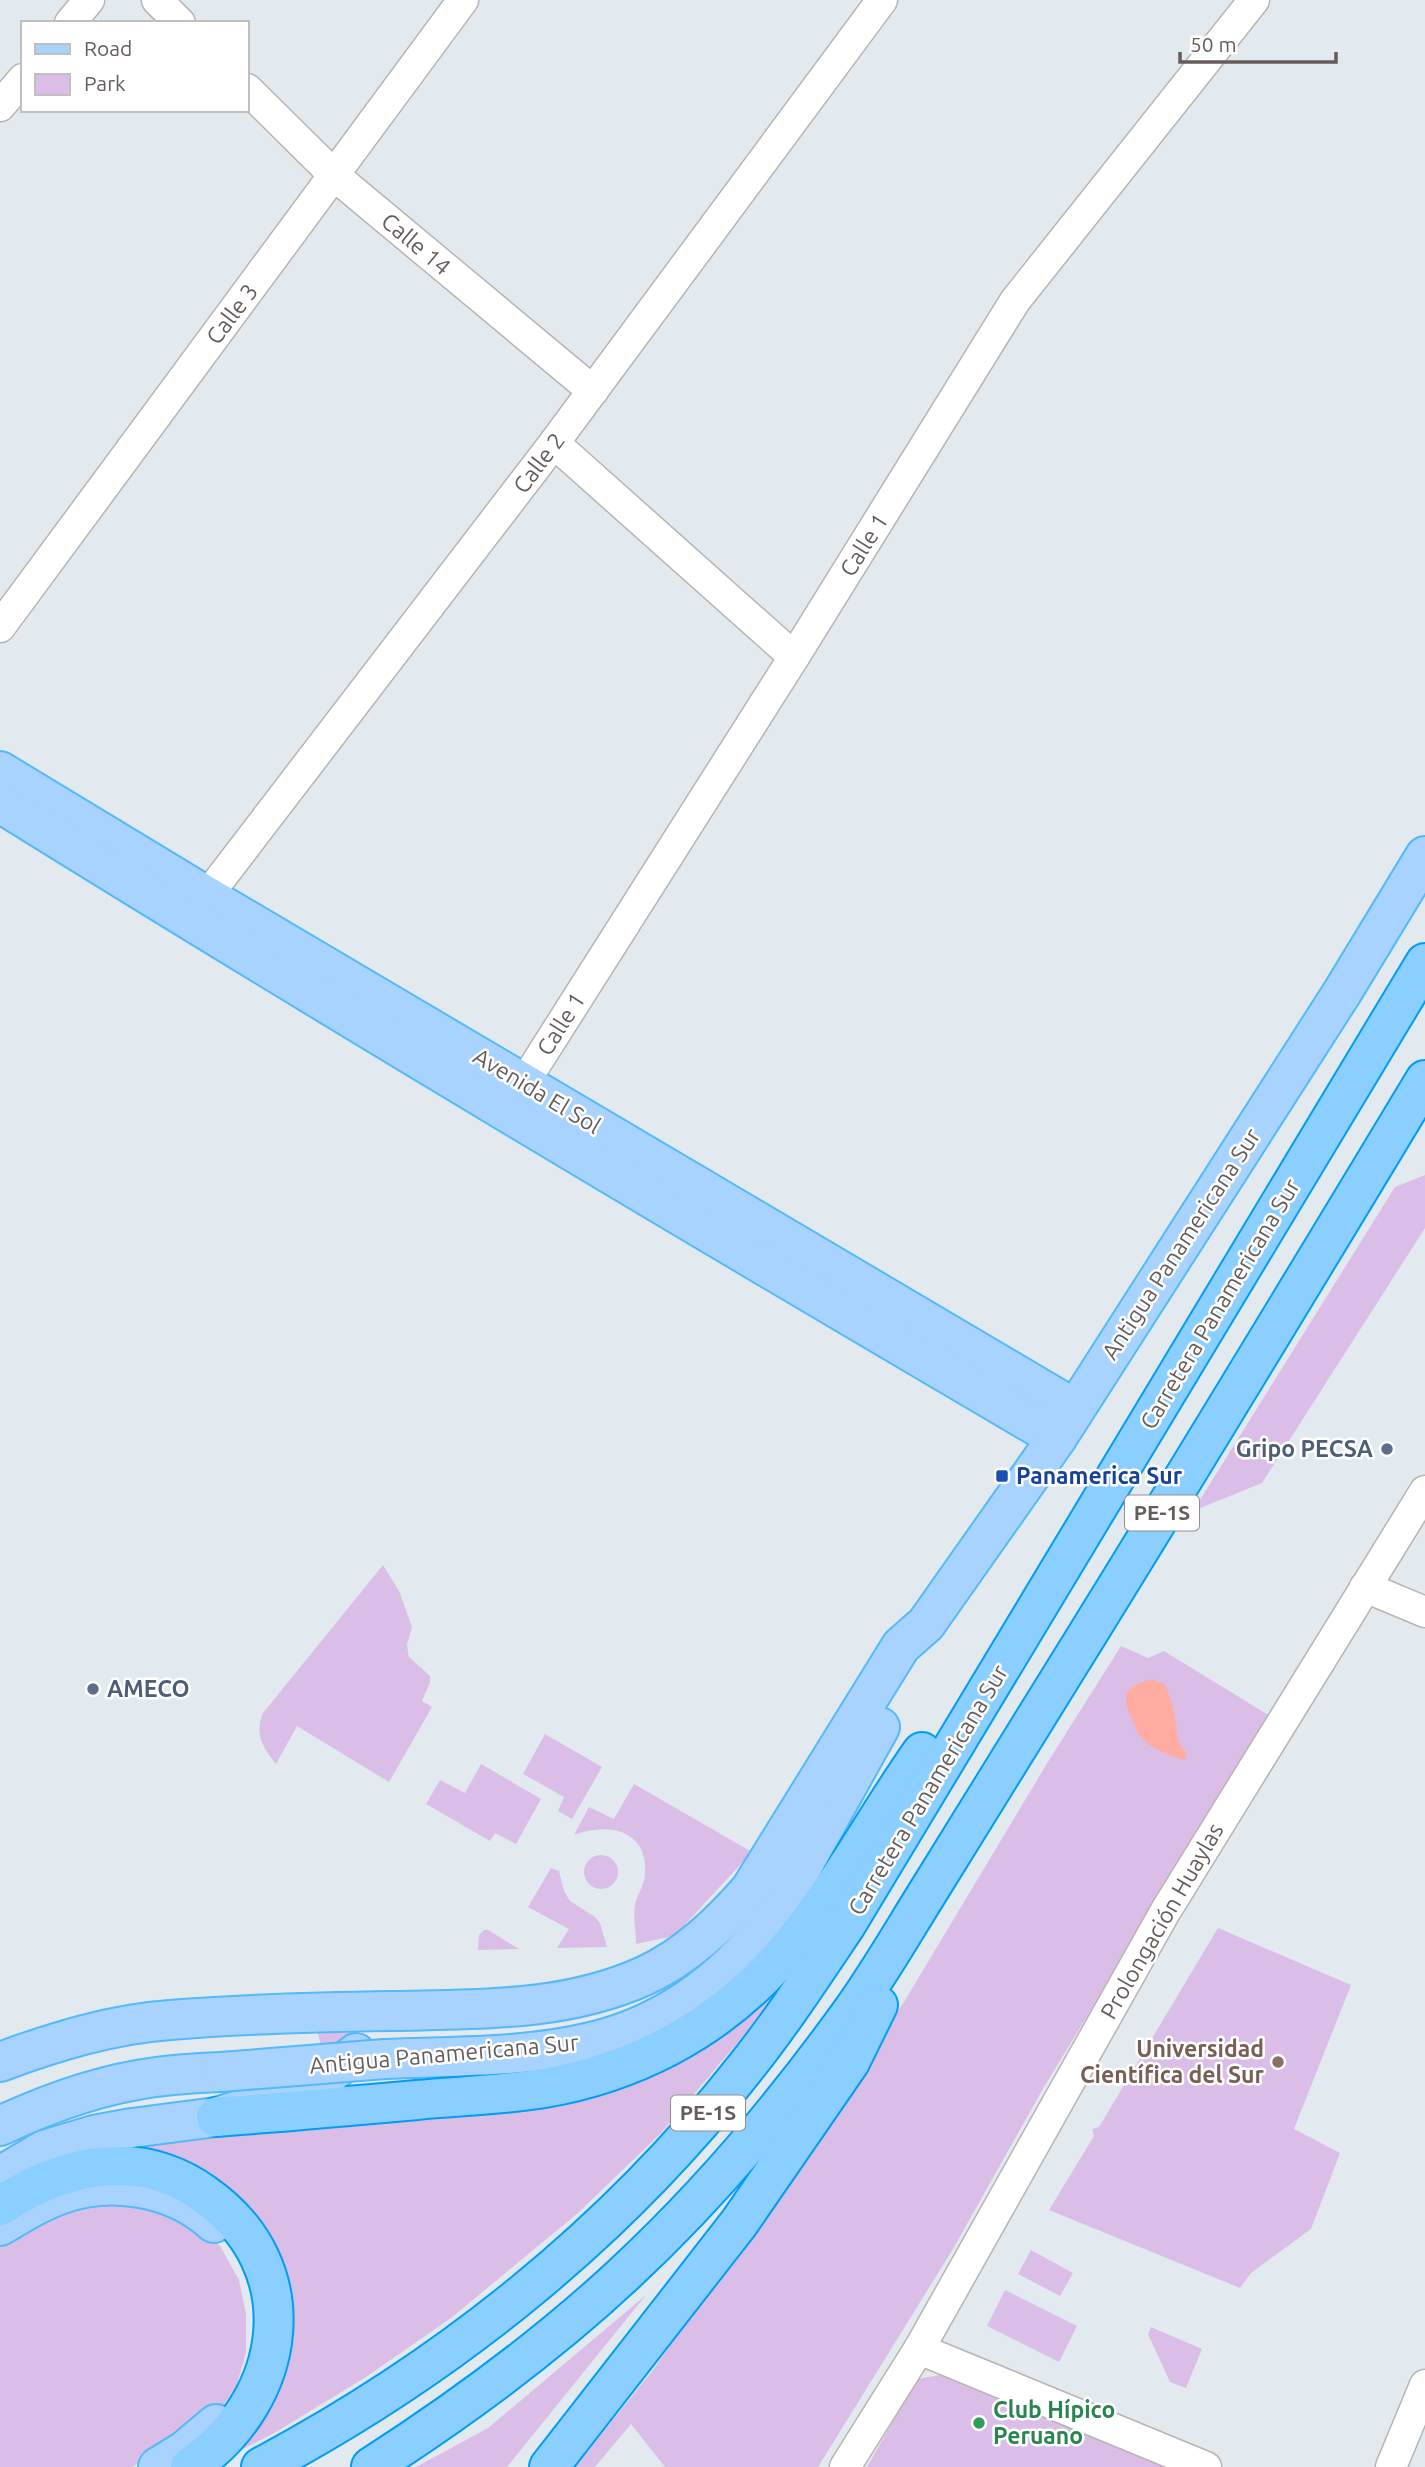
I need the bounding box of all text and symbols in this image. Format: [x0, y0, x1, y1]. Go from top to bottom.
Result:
legend [21, 21, 248, 112]
scale bar [1180, 21, 1336, 65]
text: 50 m [1190, 32, 1237, 56]
text: Road [84, 36, 132, 60]
text: Park [84, 71, 126, 95]
street label: Calle 14 [377, 208, 456, 280]
street label: Calle 3 [201, 279, 262, 349]
street label: Calle 2 [508, 428, 569, 498]
street label: Calle 1 [835, 509, 892, 581]
street label: Calle 1 [532, 988, 589, 1060]
street label: Avenida El Sol [469, 1043, 605, 1138]
street label: Antigua Panamericana Sur [1097, 1124, 1265, 1364]
street label: Carretera Panamericana Sur [1135, 1174, 1304, 1433]
place label: Gripo PECSA [1236, 1436, 1373, 1461]
marker: Gripo PECSA [1379, 1441, 1395, 1457]
place label: Panamerica Sur [1016, 1463, 1183, 1488]
marker: Panamerica Sur [994, 1468, 1010, 1484]
road number: PE-1S [1125, 1496, 1199, 1530]
street label: Carretera Panamericana Sur [843, 1660, 1012, 1919]
place label: AMECO [107, 1676, 190, 1701]
marker: AMECO [85, 1681, 101, 1697]
street label: Prolongación Huaylas [1095, 1819, 1228, 2023]
street label: Antigua Panamericana Sur [308, 2029, 580, 2078]
place label: Universidad Científica del Sur [1080, 2036, 1265, 2087]
marker: Universidad Científica del Sur [1270, 2054, 1286, 2070]
road number: PE-1S [671, 2096, 745, 2130]
place label: Club Hípico Peruano [993, 2397, 1115, 2448]
marker: Club Hípico Peruano [971, 2415, 987, 2431]

